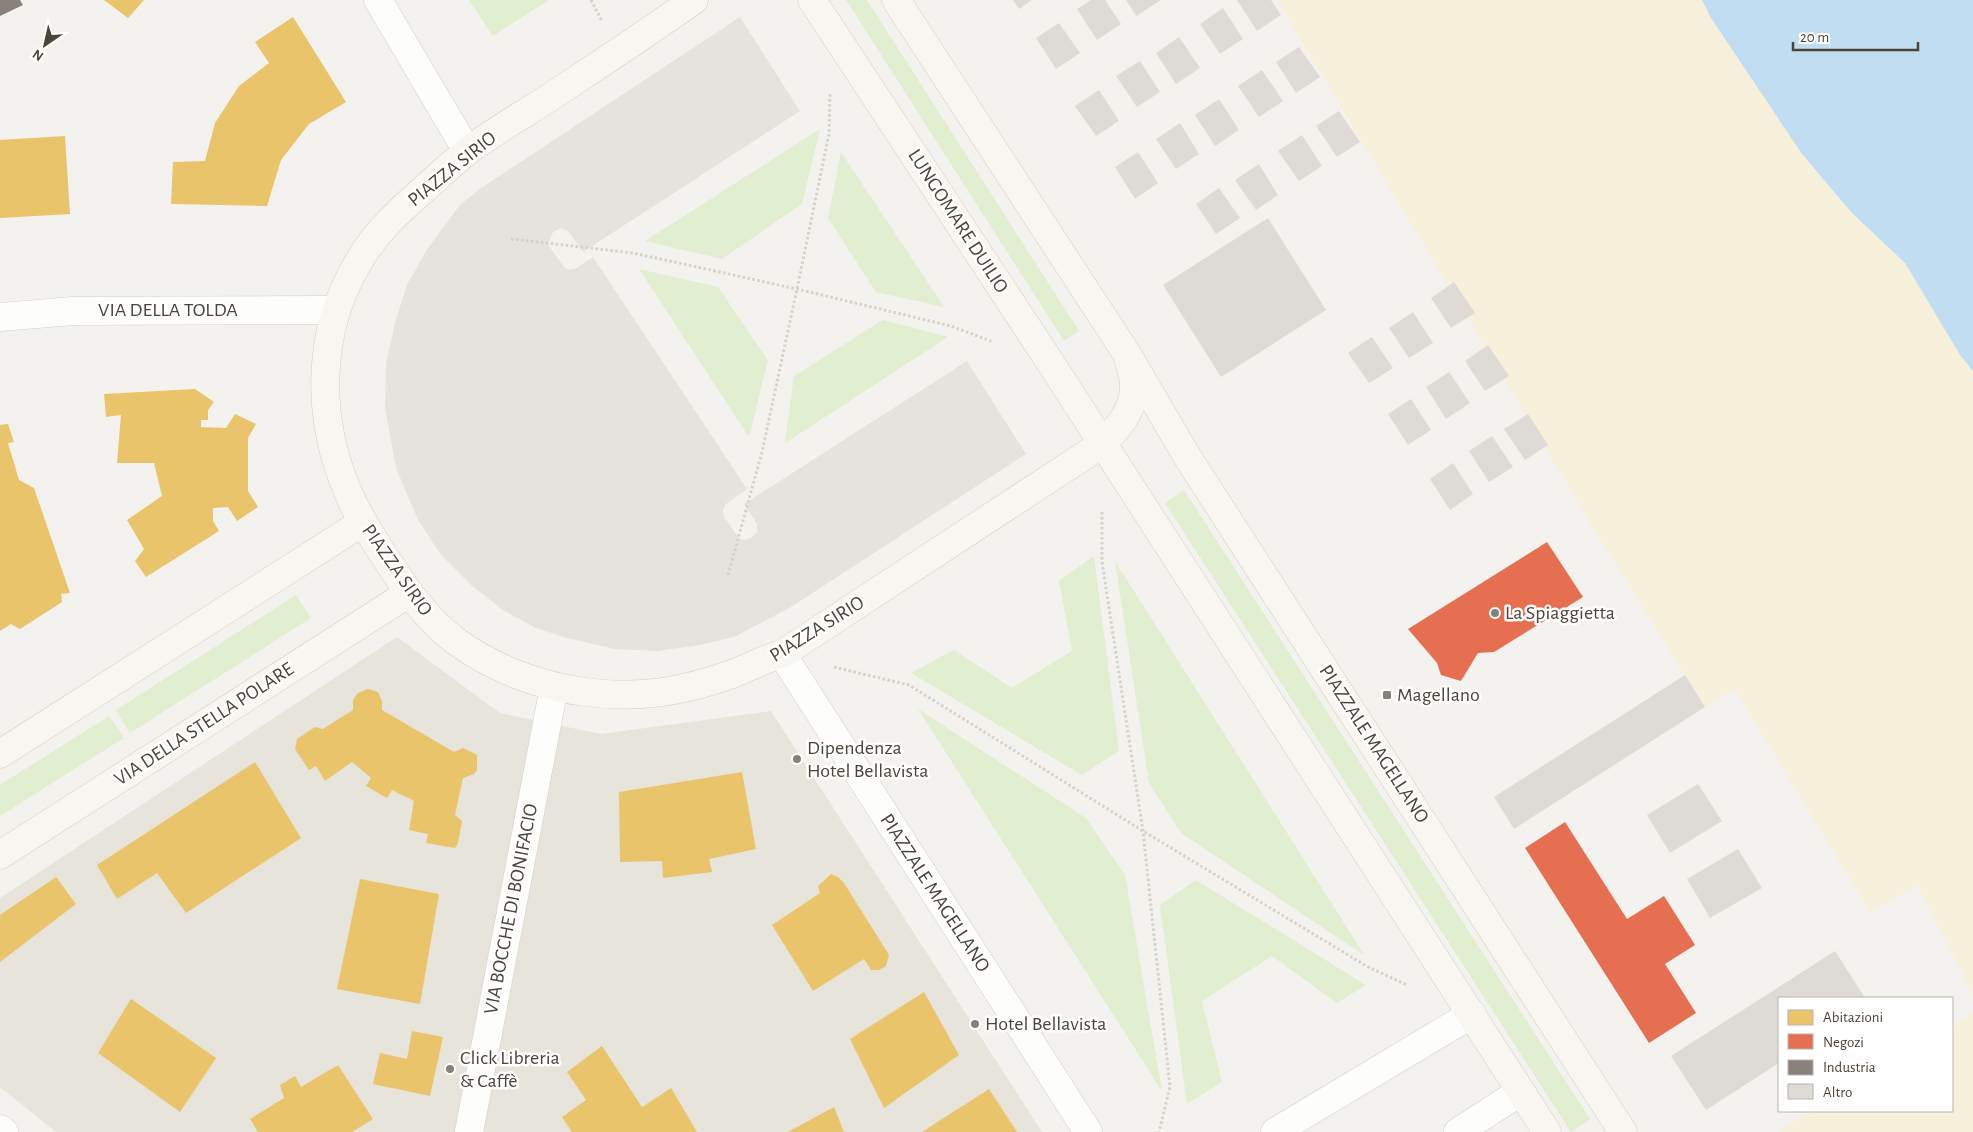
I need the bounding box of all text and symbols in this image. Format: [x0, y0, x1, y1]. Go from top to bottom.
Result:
north arrow [20, 20, 70, 70]
scale bar [1793, 20, 1918, 52]
text: 20 m [1800, 30, 1829, 45]
text: N [30, 46, 46, 63]
street label: PIAZZA SIRIO [404, 128, 500, 210]
street label: LUNGOMARE DUILIO [904, 145, 1012, 297]
street label: VIA DELLA TOLDA [98, 300, 238, 320]
street label: PIAZZA SIRIO [358, 520, 436, 620]
street label: PIAZZA SIRIO [766, 592, 868, 666]
place label: La Spiaggietta [1505, 603, 1615, 623]
marker: La Spiaggietta [1489, 607, 1501, 619]
street label: VIA DELLA STELLA POLARE [111, 658, 298, 789]
street label: PIAZZALE MAGELLANO [1315, 661, 1433, 827]
place label: Magellano [1397, 685, 1480, 705]
marker: Magellano [1381, 689, 1393, 701]
place label: Dipendenza Hotel Bellavista [807, 738, 929, 781]
marker: Dipendenza Hotel Bellavista [791, 753, 803, 765]
street label: VIA BOCCHE DI BONIFACIO [481, 802, 541, 1016]
street label: PIAZZALE MAGELLANO [876, 810, 994, 976]
legend [1778, 997, 1953, 1112]
text: Abitazioni [1823, 1010, 1883, 1025]
place label: Hotel Bellavista [985, 1014, 1107, 1034]
marker: Hotel Bellavista [969, 1018, 981, 1030]
text: Negozi [1823, 1035, 1864, 1050]
place label: Click Libreria & Caffè [460, 1048, 560, 1091]
text: Industria [1823, 1060, 1876, 1075]
marker: Click Libreria & Caffè [444, 1063, 456, 1075]
text: Altro [1823, 1085, 1852, 1100]

